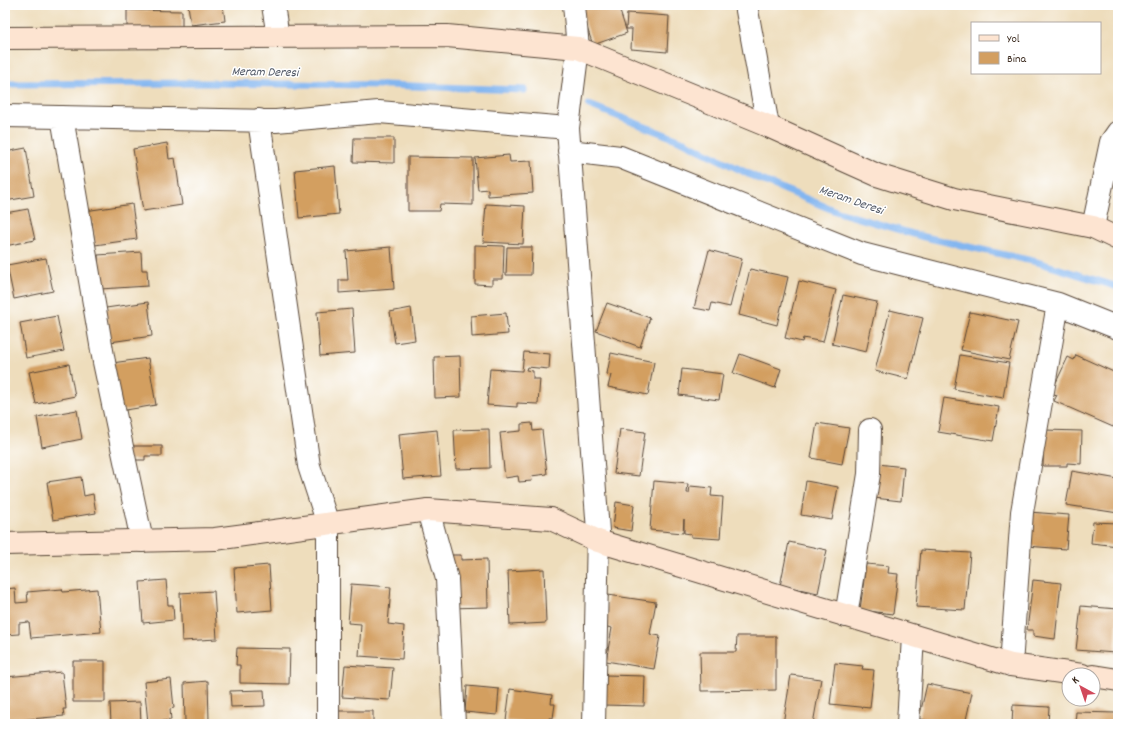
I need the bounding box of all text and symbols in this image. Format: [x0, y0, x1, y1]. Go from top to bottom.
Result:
legend [971, 22, 1101, 74]
text: Yol [1007, 31, 1020, 48]
text: Bina [1007, 51, 1026, 68]
water label: Meram Deresi [231, 63, 301, 83]
water label: Meram Deresi [816, 181, 888, 222]
north arrow [1061, 667, 1101, 707]
text: K [1069, 673, 1083, 689]

